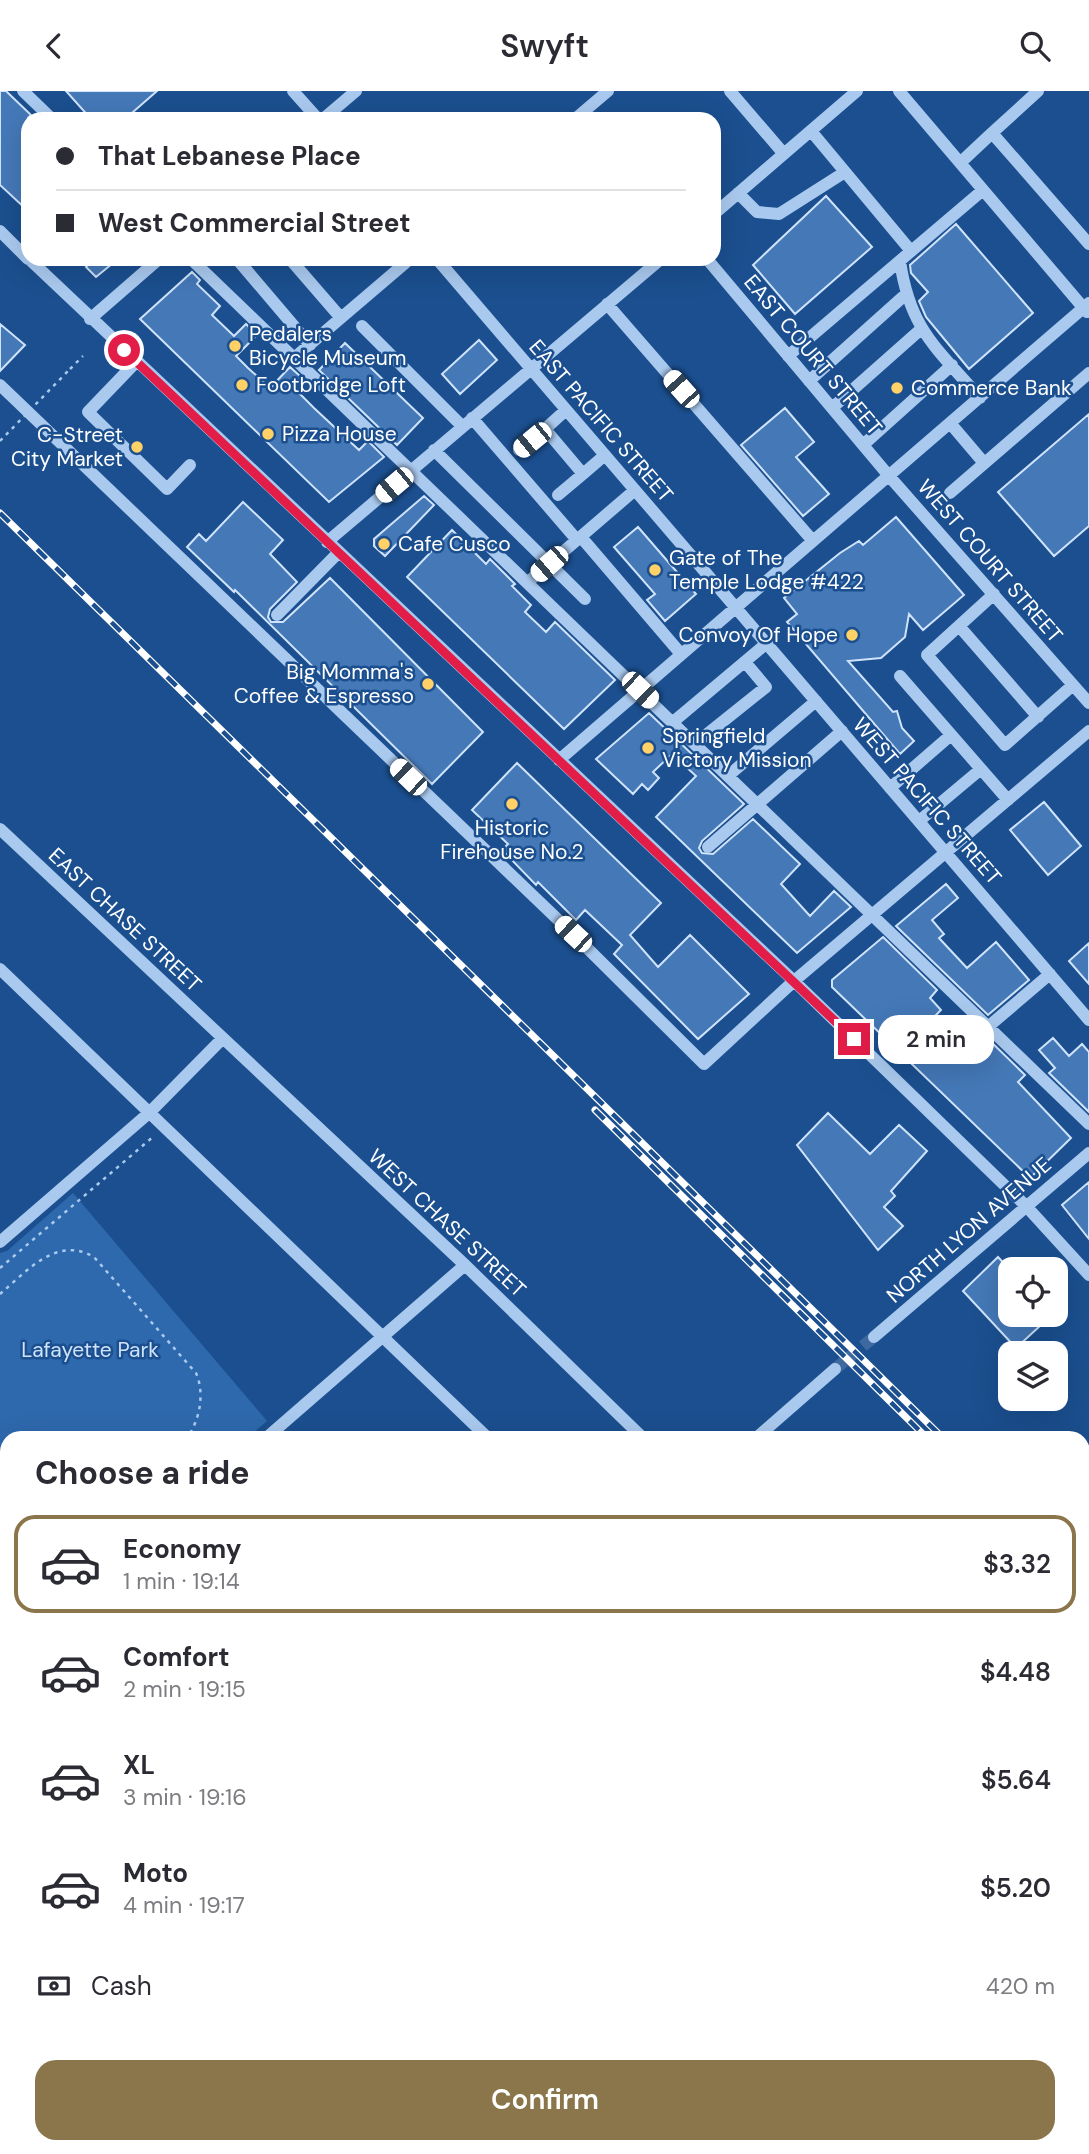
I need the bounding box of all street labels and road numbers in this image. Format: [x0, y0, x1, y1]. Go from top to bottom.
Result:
street label: EAST COURT STREET [738, 269, 889, 441]
street label: EAST PACIFIC STREET [523, 334, 680, 508]
street label: WEST COURT STREET [911, 473, 1069, 649]
street label: WEST PACIFIC STREET [847, 711, 1008, 891]
street label: EAST CHASE STREET [42, 842, 208, 998]
street label: WEST CHASE STREET [362, 1143, 532, 1304]
street label: NORTH LYON AVENUE [881, 1151, 1057, 1309]

